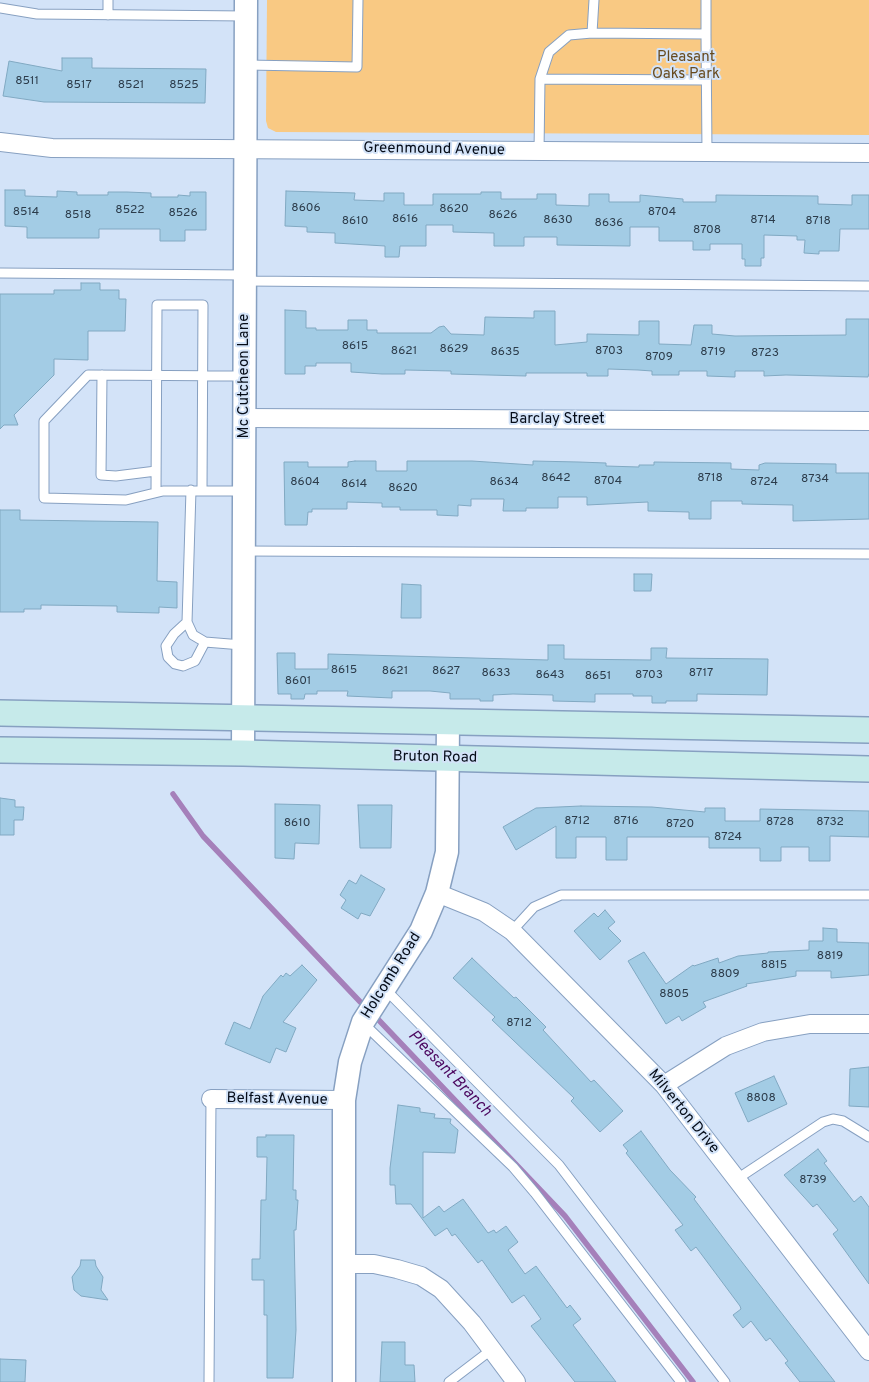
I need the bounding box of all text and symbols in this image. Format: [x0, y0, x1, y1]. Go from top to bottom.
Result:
park label: Pleasant Oaks Park [652, 49, 720, 84]
house number: 8511 [15, 75, 39, 89]
house number: 8517 [66, 79, 92, 93]
house number: 8521 [118, 79, 144, 93]
house number: 8525 [169, 79, 199, 93]
street label: Greenmound Avenue [363, 140, 505, 160]
house number: 8606 [291, 202, 321, 216]
house number: 8620 [439, 203, 469, 217]
house number: 8522 [115, 204, 145, 218]
house number: 8514 [13, 206, 39, 220]
house number: 8704 [648, 206, 676, 220]
house number: 8526 [168, 207, 198, 221]
house number: 8518 [65, 209, 91, 223]
house number: 8626 [488, 209, 518, 223]
house number: 8616 [392, 213, 418, 227]
house number: 8630 [543, 214, 573, 228]
house number: 8714 [750, 214, 776, 228]
house number: 8610 [342, 215, 368, 229]
house number: 8718 [805, 215, 831, 229]
house number: 8636 [595, 217, 623, 231]
house number: 8708 [693, 224, 721, 238]
street label: Mc Cutcheon Lane [236, 314, 254, 438]
house number: 8615 [342, 340, 368, 354]
house number: 8629 [439, 343, 469, 357]
house number: 8621 [391, 345, 417, 359]
house number: 8703 [595, 345, 623, 359]
house number: 8635 [490, 346, 520, 360]
house number: 8719 [700, 346, 726, 360]
house number: 8723 [751, 347, 779, 361]
house number: 8709 [645, 351, 673, 365]
street label: Barclay Street [509, 411, 605, 429]
house number: 8642 [541, 472, 571, 486]
house number: 8718 [697, 472, 723, 486]
house number: 8734 [801, 473, 829, 487]
house number: 8704 [594, 475, 622, 489]
house number: 8604 [290, 476, 320, 490]
house number: 8634 [489, 476, 519, 490]
house number: 8724 [750, 476, 778, 490]
house number: 8614 [341, 478, 367, 492]
house number: 8620 [388, 482, 418, 496]
house number: 8615 [331, 664, 357, 678]
house number: 8621 [382, 665, 408, 679]
house number: 8627 [432, 665, 460, 679]
house number: 8633 [482, 667, 510, 681]
house number: 8717 [689, 667, 713, 681]
house number: 8643 [535, 669, 565, 683]
house number: 8703 [635, 669, 663, 683]
house number: 8651 [585, 670, 611, 684]
house number: 8601 [285, 675, 311, 689]
street label: Bruton Road [393, 748, 477, 768]
house number: 8712 [564, 815, 590, 829]
house number: 8716 [613, 815, 639, 829]
house number: 8728 [766, 816, 794, 830]
house number: 8732 [816, 816, 844, 830]
house number: 8610 [284, 817, 310, 831]
house number: 8720 [666, 818, 694, 832]
house number: 8724 [714, 831, 742, 845]
street label: Holcomb Road [358, 930, 426, 1022]
house number: 8819 [817, 950, 843, 964]
house number: 8815 [761, 959, 787, 973]
house number: 8809 [710, 968, 740, 982]
house number: 8805 [659, 988, 689, 1002]
house number: 8712 [506, 1017, 532, 1031]
water label: Pleasant Branch [403, 1027, 495, 1121]
street label: Milverton Drive [644, 1066, 722, 1158]
street label: Belfast Avenue [226, 1090, 328, 1110]
house number: 8808 [746, 1092, 776, 1106]
house number: 8739 [799, 1174, 827, 1188]

